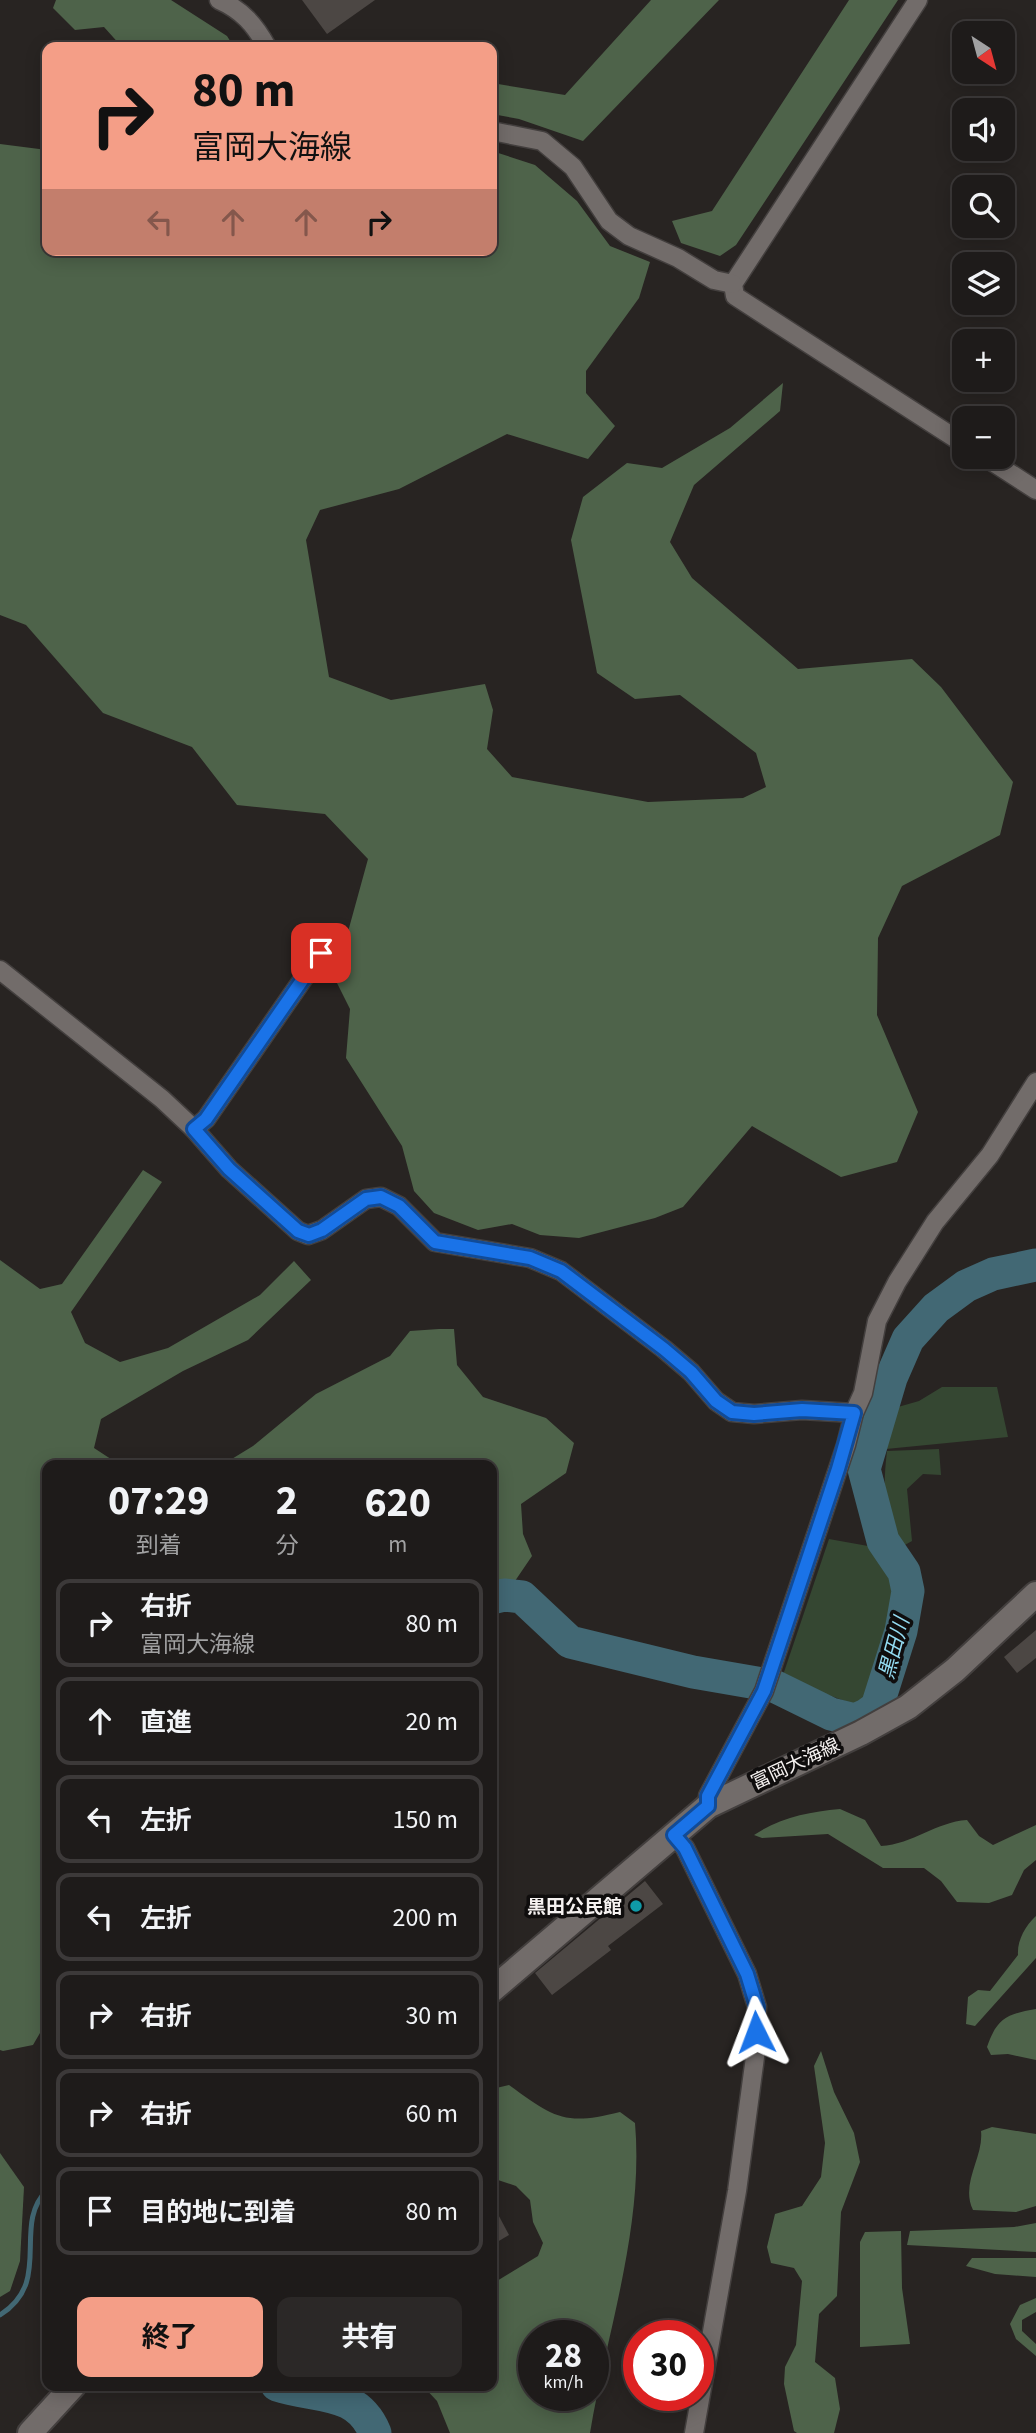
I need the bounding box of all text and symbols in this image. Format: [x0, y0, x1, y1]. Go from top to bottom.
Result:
north arrow [952, 21, 1015, 84]
map controls [952, 21, 1015, 469]
text: 80 m [192, 56, 296, 126]
icon: right [77, 70, 168, 161]
button: sound [952, 98, 1015, 161]
text: 富岡大海線 [192, 125, 352, 171]
button: search [952, 175, 1015, 238]
icon: left [141, 203, 179, 241]
icon: ahead [214, 203, 252, 241]
icon: ahead [287, 203, 325, 241]
icon: right [360, 203, 398, 241]
button: layers [952, 252, 1015, 315]
button: + [952, 329, 1015, 392]
button: − [952, 406, 1015, 469]
pin [291, 923, 351, 983]
icon: arrive [302, 934, 340, 972]
text: 07:29 [108, 1471, 209, 1531]
text: 2 [276, 1471, 298, 1531]
text: 620 [364, 1473, 431, 1533]
text: m [388, 1528, 407, 1561]
text: 到着 [136, 1529, 182, 1562]
text: 分 [275, 1529, 298, 1562]
text: 右折 [140, 1588, 192, 1625]
icon: right [81, 1604, 119, 1642]
text: 80 m [405, 1605, 458, 1642]
water label: 黒田川 [871, 1612, 917, 1682]
text: 富岡大海線 [140, 1628, 255, 1661]
icon: ahead [81, 1702, 119, 1740]
text: 20 m [405, 1703, 458, 1740]
text: 直進 [140, 1704, 192, 1741]
street label: 富岡大海線 [747, 1732, 844, 1797]
icon: left [81, 1800, 119, 1838]
text: 150 m [392, 1801, 458, 1838]
text: 左折 [140, 1802, 192, 1839]
place label: 黒田公民館 [527, 1894, 622, 1921]
icon: left [81, 1898, 119, 1936]
marker: 黒田公民館 [628, 1898, 644, 1914]
text: 200 m [392, 1899, 458, 1936]
text: 左折 [140, 1900, 192, 1937]
position arrow [719, 1995, 793, 2069]
icon: right [81, 1996, 119, 2034]
text: 30 m [405, 1997, 458, 2034]
text: 右折 [140, 1998, 192, 2035]
icon: right [81, 2094, 119, 2132]
text: 60 m [405, 2095, 458, 2132]
text: 右折 [140, 2096, 192, 2133]
icon: arrive [81, 2192, 119, 2230]
text: 80 m [405, 2193, 458, 2230]
text: 目的地に到着 [140, 2194, 296, 2231]
button: 終了 [77, 2297, 263, 2377]
button: 共有 [277, 2297, 462, 2377]
speed limit sign: 30 [623, 2320, 714, 2411]
text: 28 [545, 2331, 582, 2381]
text: km/h [544, 2370, 583, 2395]

